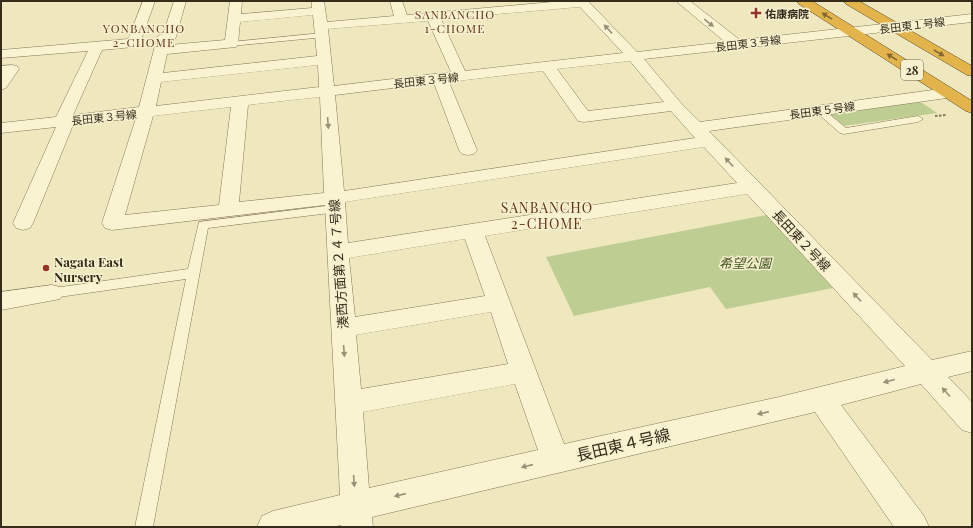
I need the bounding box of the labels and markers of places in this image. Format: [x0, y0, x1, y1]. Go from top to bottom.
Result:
place label: 佑康病院 [765, 6, 809, 21]
marker: 佑康病院 [750, 7, 762, 19]
place label: Nagata East Nursery [54, 253, 124, 285]
marker: Nagata East Nursery [41, 263, 51, 273]

